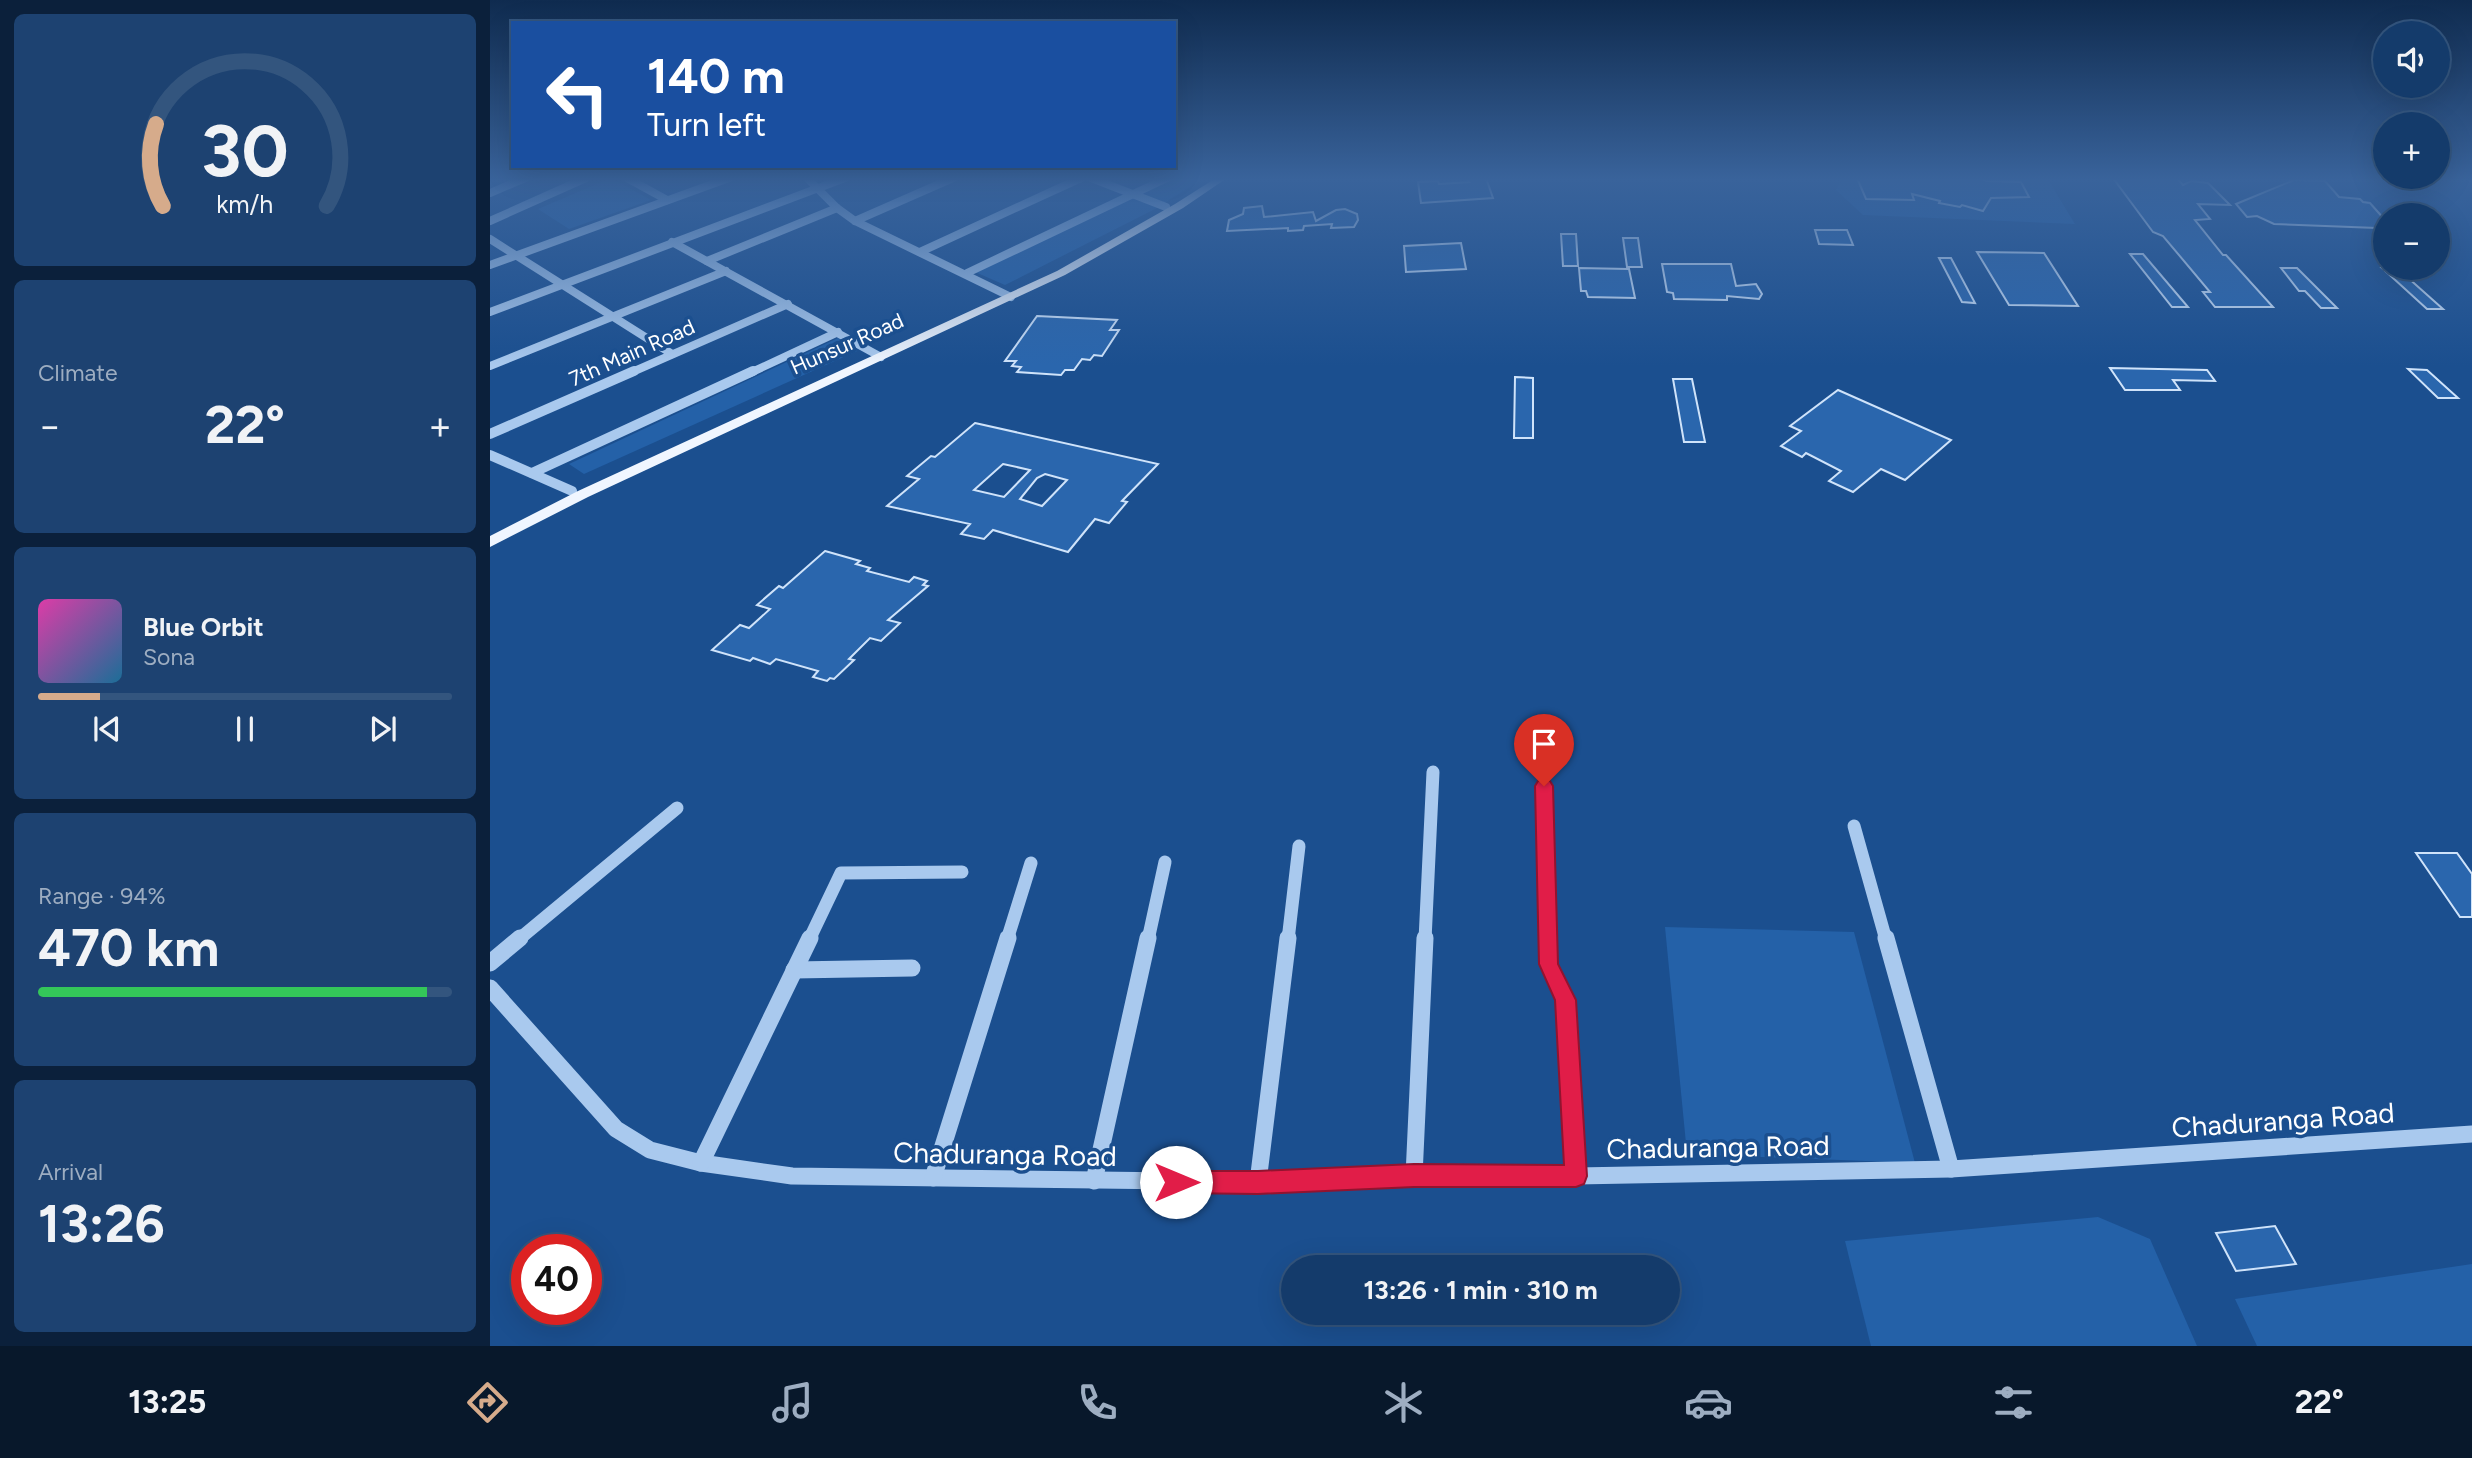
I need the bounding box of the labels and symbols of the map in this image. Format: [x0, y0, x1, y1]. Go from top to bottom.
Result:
street label: Hunsur Road [786, 307, 907, 380]
street label: 7th Main Road [565, 314, 698, 391]
pin [1514, 714, 1574, 786]
street label: Chaduranga Road [2170, 1095, 2396, 1145]
street label: Chaduranga Road [1606, 1128, 1830, 1166]
street label: Chaduranga Road [893, 1135, 1117, 1173]
position arrow [1139, 1145, 1213, 1219]
speed limit sign: 40 [511, 1234, 602, 1325]

